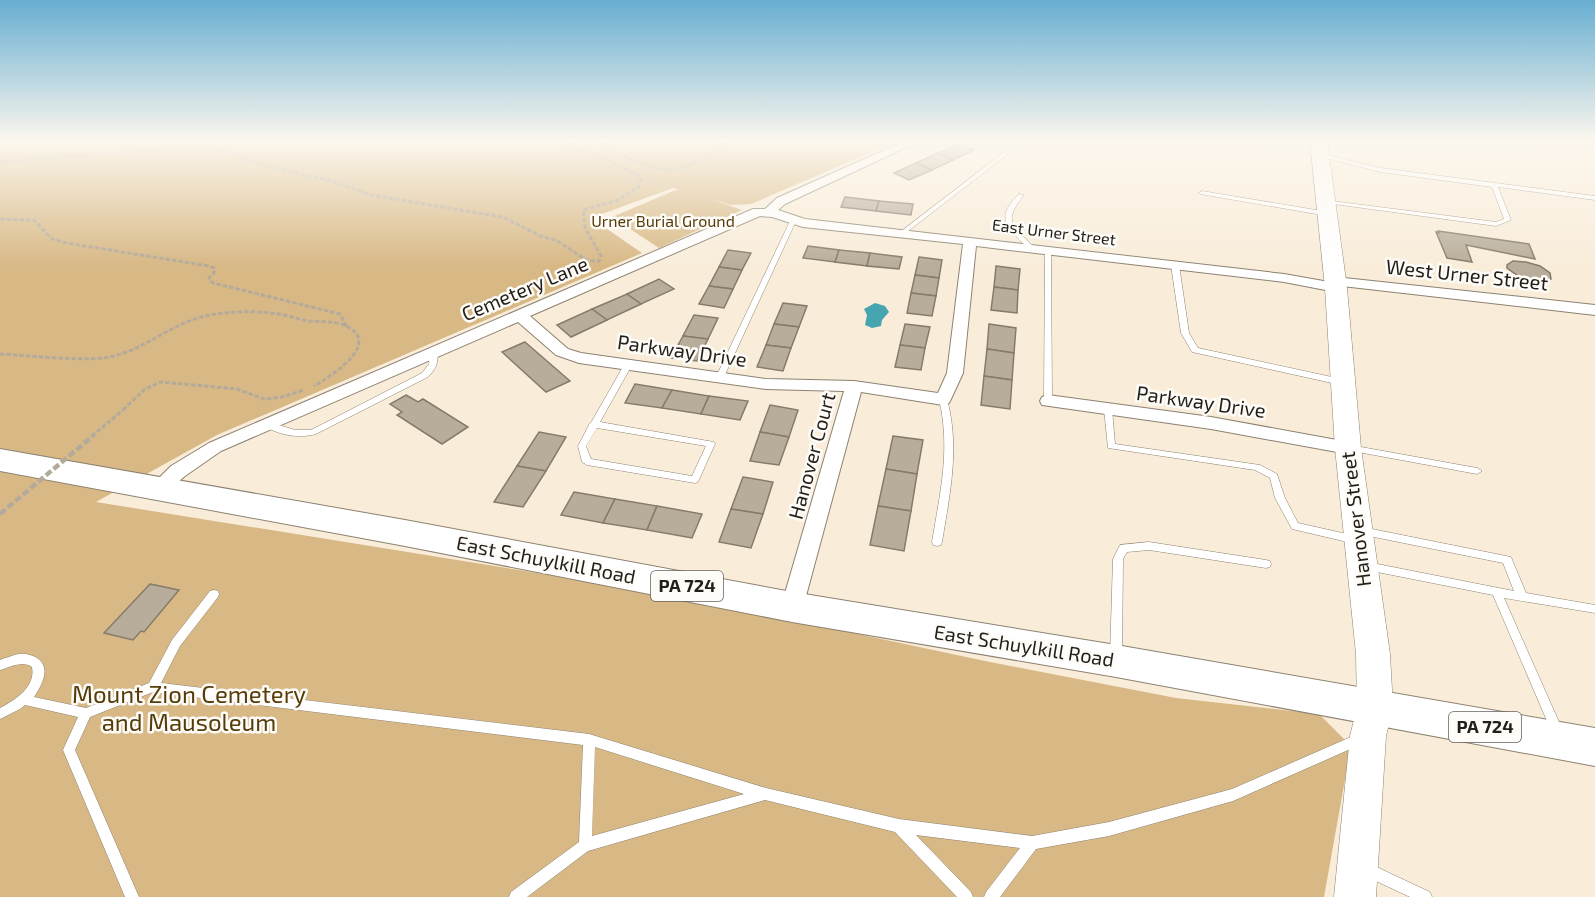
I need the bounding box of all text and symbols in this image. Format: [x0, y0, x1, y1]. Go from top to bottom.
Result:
park label: Urner Burial Ground [591, 211, 735, 230]
street label: East Urner Street [991, 214, 1117, 249]
street label: Cemetery Lane [458, 251, 591, 325]
street label: West Urner Street [1385, 254, 1550, 294]
street label: Parkway Drive [616, 329, 748, 371]
street label: Parkway Drive [1135, 380, 1267, 422]
street label: Hanover Court [783, 389, 840, 522]
street label: Hanover Street [1335, 450, 1375, 588]
street label: East Schuylkill Road [455, 530, 638, 588]
road number: PA 724 [651, 571, 723, 601]
street label: East Schuylkill Road [932, 619, 1116, 671]
park label: Mount Zion Cemetery and Mausoleum [72, 679, 306, 736]
road number: PA 724 [1449, 712, 1521, 742]

